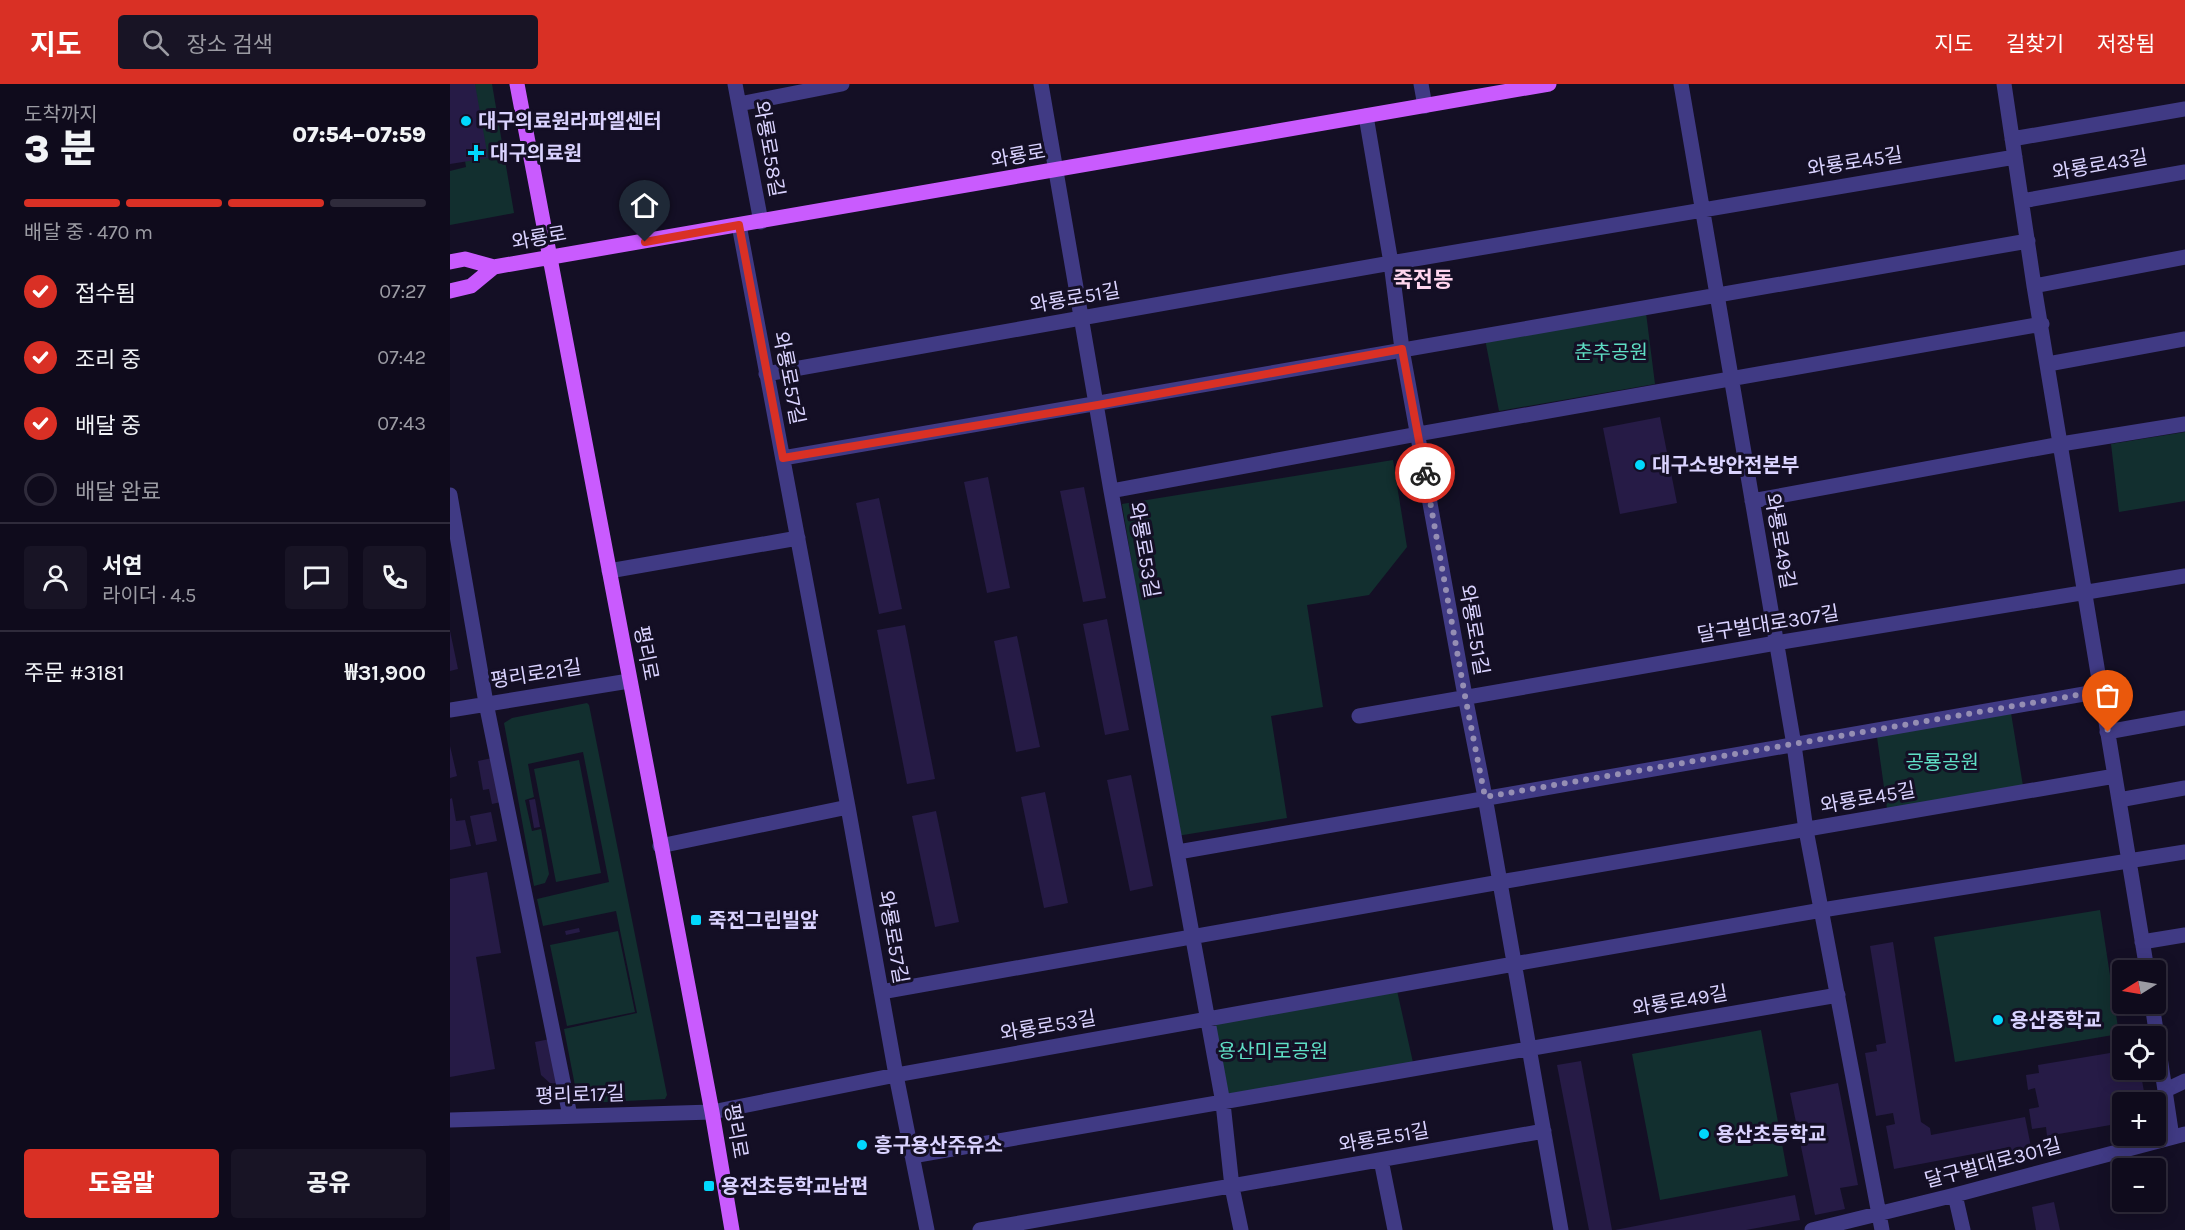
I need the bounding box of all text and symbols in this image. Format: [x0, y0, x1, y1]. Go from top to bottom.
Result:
search box [118, 15, 538, 69]
icon: search [139, 26, 172, 59]
text: 지도 [30, 28, 82, 61]
text: 장소 검색 [187, 32, 273, 58]
text: 지도 [1934, 32, 1973, 56]
text: 길찾기 [2006, 32, 2064, 56]
text: 저장됨 [2097, 32, 2155, 56]
street label: 와룡로58길 [749, 99, 789, 199]
text: 도착까지 [24, 103, 98, 126]
place label: 대구의료원라파엘센터 [478, 110, 662, 133]
marker: 대구의료원라파엘센터 [459, 114, 473, 128]
text: 07:54–07:59 [292, 122, 426, 148]
text: 3 분 [24, 126, 96, 172]
street label: 와룡로 [989, 140, 1047, 172]
place label: 대구의료원 [490, 142, 582, 165]
street label: 와룡로45길 [1806, 143, 1904, 181]
marker: 대구의료원 [467, 144, 485, 162]
street label: 와룡로43길 [2050, 145, 2150, 185]
pin [619, 180, 670, 242]
icon: home [628, 189, 661, 222]
text: 배달 중 · 470 m [24, 221, 153, 244]
street label: 와룡로 [510, 222, 568, 254]
district label: 죽전동 [1393, 267, 1453, 293]
icon: check [24, 275, 57, 308]
street label: 와룡로51길 [1028, 279, 1122, 317]
text: 07:27 [379, 280, 426, 303]
text: 접수됨 [75, 281, 136, 307]
street label: 와룡로57길 [769, 330, 809, 426]
icon: check [24, 341, 57, 374]
park label: 춘추공원 [1574, 341, 1648, 364]
text: 07:42 [377, 346, 426, 369]
text: 조리 중 [75, 347, 141, 373]
icon: check [24, 407, 57, 440]
text: 07:43 [377, 412, 426, 435]
text: 배달 중 [75, 413, 141, 439]
courier [1395, 443, 1455, 503]
place label: 대구소방안전본부 [1652, 454, 1799, 477]
icon: bike [1409, 457, 1442, 490]
marker: 대구소방안전본부 [1633, 458, 1647, 472]
text: 배달 완료 [75, 479, 161, 505]
street label: 와룡로49길 [1760, 492, 1800, 590]
street label: 와룡로53길 [1124, 500, 1164, 600]
button: person [24, 546, 87, 609]
button: chat [285, 546, 348, 609]
button: phone [363, 546, 426, 609]
text: 서연 [102, 553, 142, 579]
street label: 와룡로51길 [1455, 583, 1493, 677]
text: 라이더 · 4.5 [102, 584, 196, 607]
street label: 달구벌대로307길 [1695, 601, 1841, 647]
street label: 평리로 [629, 624, 663, 682]
street label: 평리로21길 [489, 655, 583, 693]
text: 주문 #3181 [24, 660, 125, 686]
text: ₩31,900 [345, 660, 426, 686]
pin [2082, 670, 2133, 732]
icon: bag [2091, 679, 2124, 712]
park label: 공룡공원 [1905, 751, 1979, 774]
street label: 와룡로45길 [1819, 778, 1917, 818]
street label: 와룡로57길 [873, 889, 913, 985]
place label: 죽전그린빌앞 [708, 909, 819, 932]
marker: 죽전그린빌앞 [689, 913, 703, 927]
north arrow [2112, 960, 2166, 1014]
map controls [2112, 960, 2166, 1212]
street label: 와룡로49길 [1631, 981, 1729, 1021]
street label: 와룡로53길 [998, 1006, 1098, 1046]
place label: 용산중학교 [2010, 1009, 2102, 1032]
marker: 용산중학교 [1991, 1013, 2005, 1027]
button: locate [2112, 1026, 2166, 1080]
park label: 용산미로공원 [1218, 1040, 1328, 1063]
street label: 평리로17길 [535, 1082, 625, 1108]
button: + [2112, 1092, 2166, 1146]
street label: 평리로 [720, 1102, 752, 1160]
street label: 와룡로51길 [1337, 1119, 1431, 1157]
place label: 용산초등학교 [1716, 1123, 1826, 1146]
marker: 용산초등학교 [1697, 1127, 1711, 1141]
place label: 흥구용산주유소 [874, 1134, 1003, 1157]
street label: 달구벌대로301길 [1922, 1134, 2064, 1192]
marker: 흥구용산주유소 [855, 1138, 869, 1152]
button: 도움말 [24, 1149, 219, 1218]
button: 공유 [231, 1149, 426, 1218]
button: − [2112, 1158, 2166, 1212]
place label: 용전초등학교남편 [721, 1175, 868, 1198]
marker: 용전초등학교남편 [702, 1179, 716, 1193]

